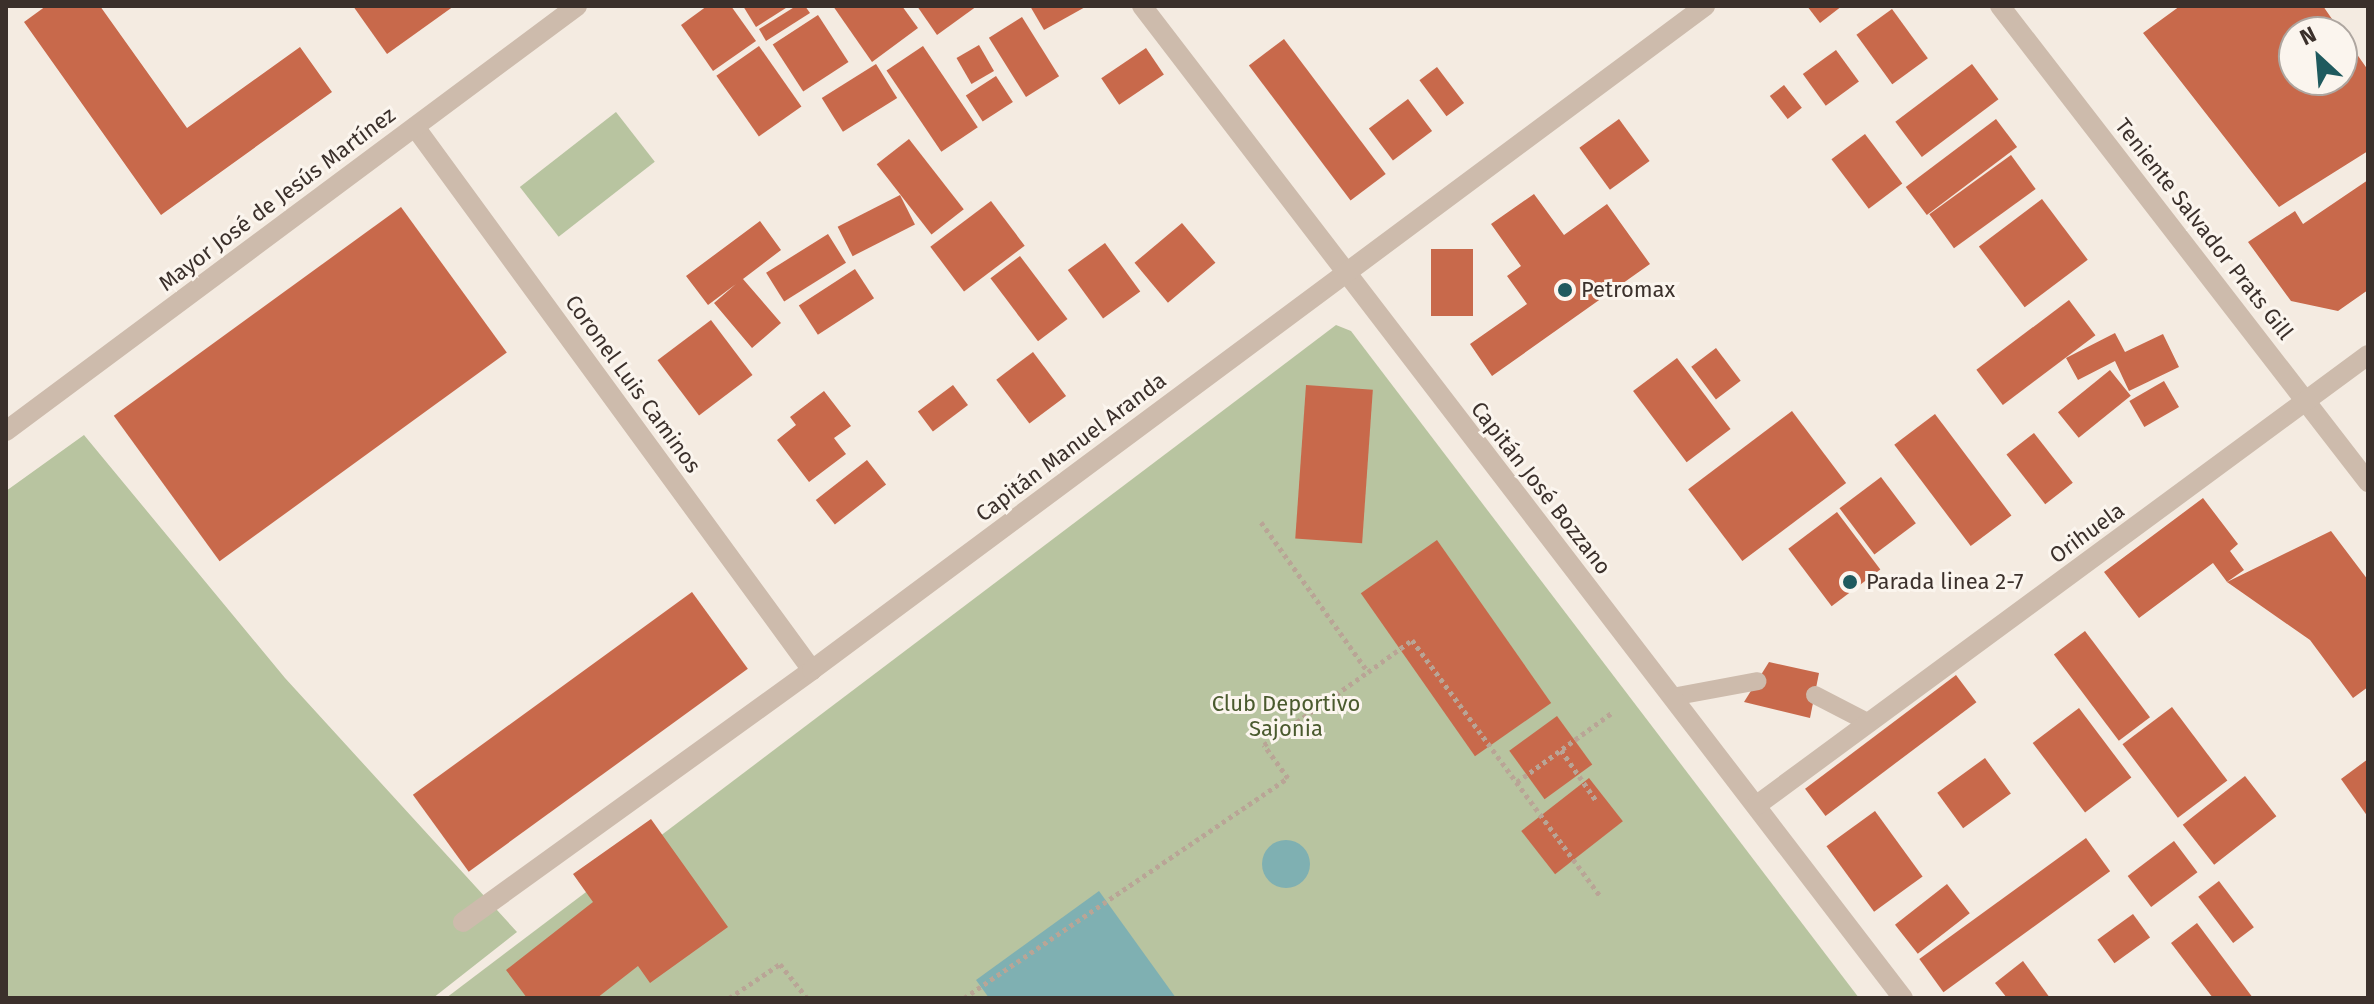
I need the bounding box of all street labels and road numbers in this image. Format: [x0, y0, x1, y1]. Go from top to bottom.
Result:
street label: Mayor José de Jesús Martínez [154, 101, 400, 297]
street label: Teniente Salvador Prats Gill [2109, 113, 2299, 345]
street label: Coronel Luis Caminos [560, 290, 706, 478]
street label: Capitán Manuel Aranda [971, 367, 1171, 527]
street label: Capitán José Bozzano [1465, 396, 1617, 580]
street label: Orihuela [2044, 497, 2130, 569]

